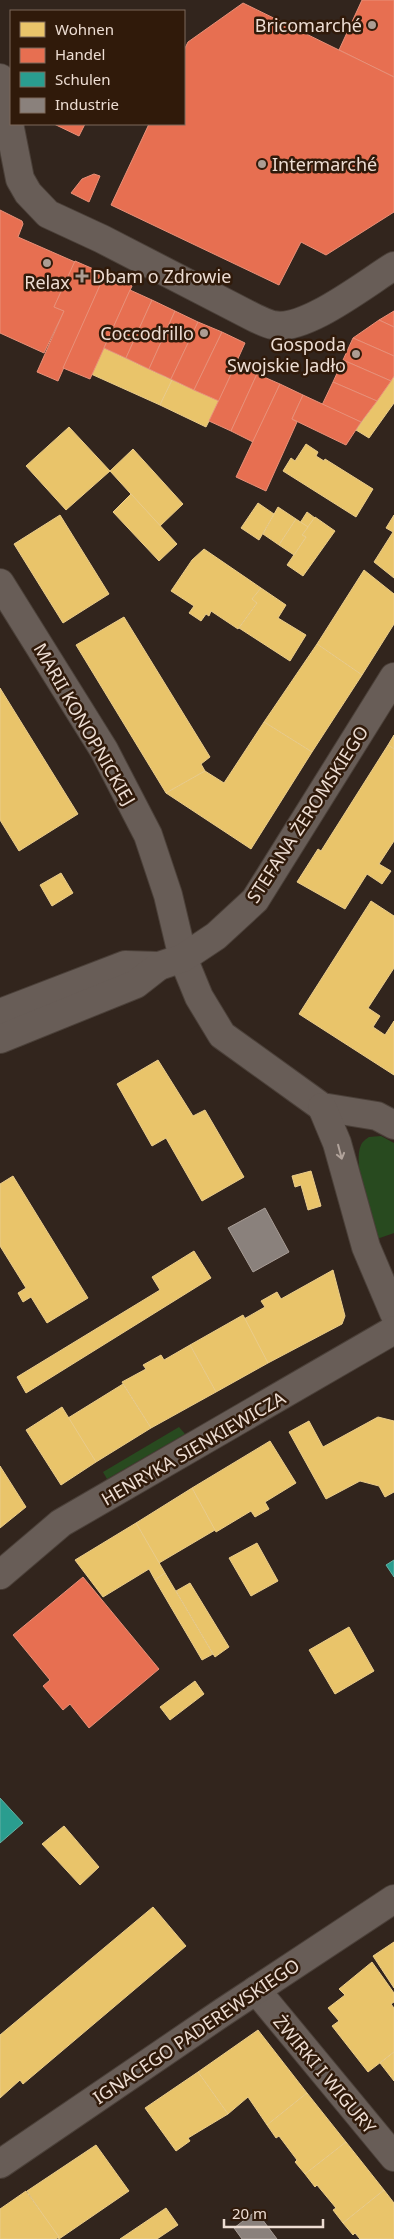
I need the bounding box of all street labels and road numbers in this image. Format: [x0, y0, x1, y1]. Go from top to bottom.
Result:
street label: MARII KONOPNICKIEJ [29, 638, 141, 810]
street label: STEFANA ŻEROMSKIEGO [241, 721, 373, 907]
street label: HENRYKA SIENKIEWICZA [97, 1385, 290, 1511]
street label: IGNACEGO PADEREWSKIEGO [88, 1953, 304, 2109]
street label: ŻWIRKI I WIGURY [268, 2010, 382, 2139]

